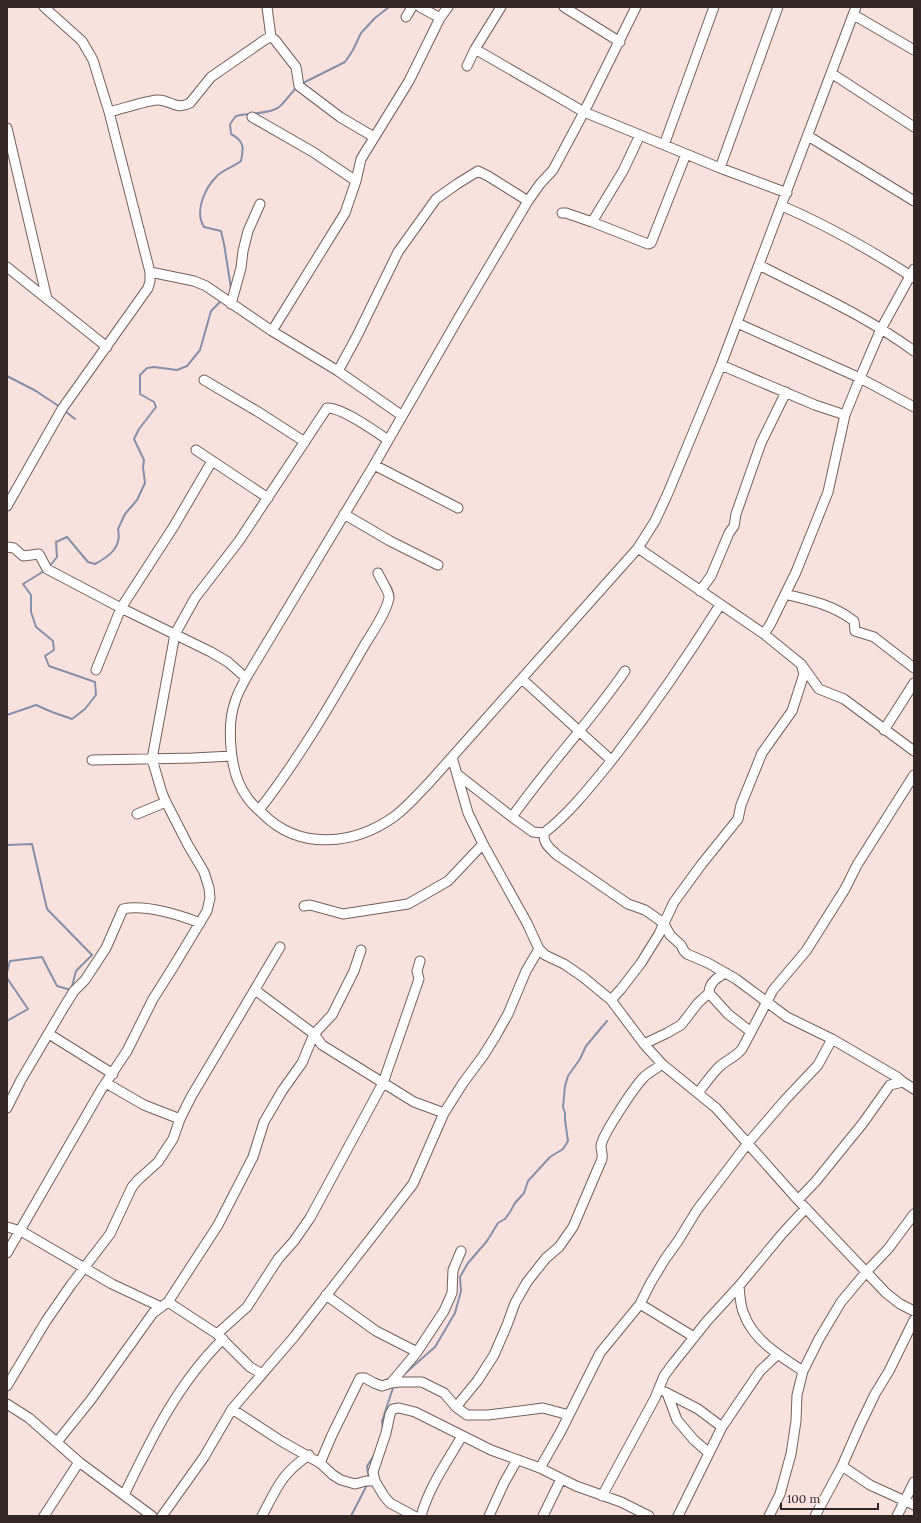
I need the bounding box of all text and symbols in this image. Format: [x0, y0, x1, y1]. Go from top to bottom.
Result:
scale bar [781, 1485, 878, 1511]
text: 100 m [787, 1491, 820, 1506]

